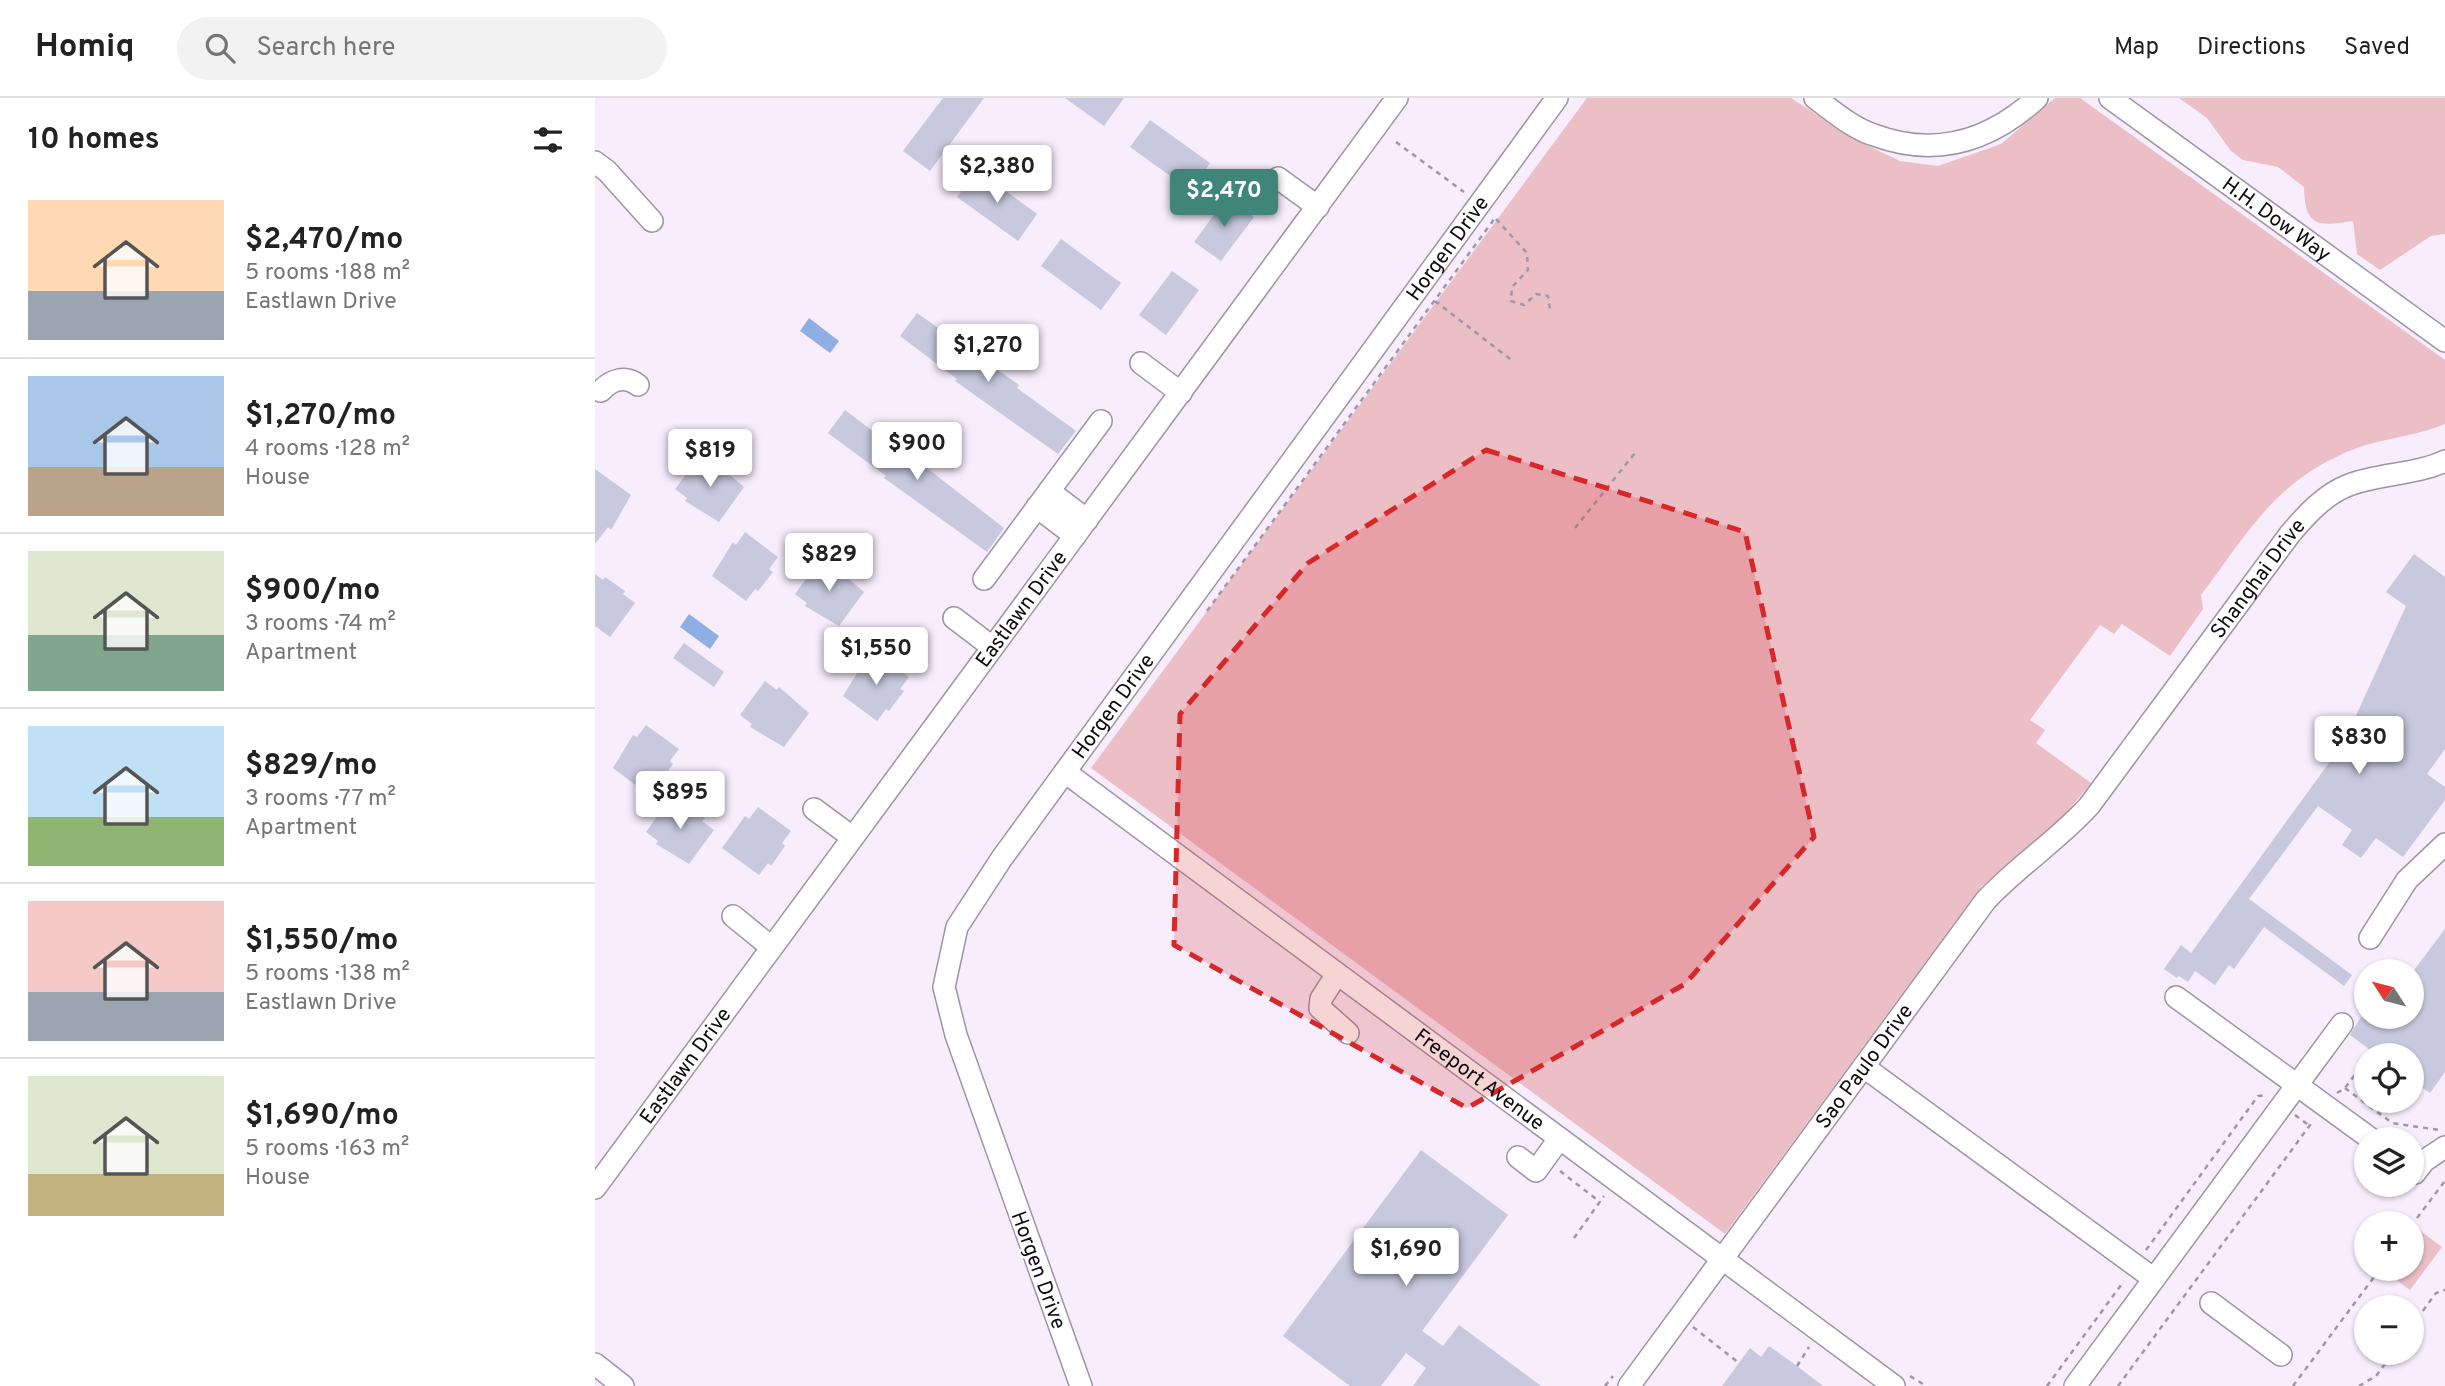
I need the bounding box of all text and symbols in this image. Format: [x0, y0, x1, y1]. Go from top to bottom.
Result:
search box [177, 17, 667, 80]
text: Homiq [35, 27, 135, 69]
icon: search [201, 29, 239, 67]
text: Search here [257, 32, 395, 65]
text: Map [2114, 33, 2159, 63]
text: Directions [2197, 33, 2306, 63]
text: Saved [2344, 33, 2410, 63]
icon: filters [529, 121, 567, 159]
text: 10 homes [28, 122, 159, 159]
pin: $2,380 [940, 146, 1054, 205]
text: $2,380 [959, 153, 1035, 182]
pin: $2,470 [1167, 170, 1281, 229]
street label: H.H. Dow Way [2216, 172, 2336, 269]
text: $2,470 [1186, 177, 1262, 206]
street label: Horgen Drive [1401, 191, 1496, 307]
text: $2,470/mo [245, 222, 403, 259]
icon: home [84, 228, 168, 312]
text: 5 rooms · 188 m² [245, 259, 410, 288]
text: Eastlawn Drive [245, 288, 397, 317]
pin: $1,270 [931, 324, 1045, 384]
text: $1,270 [953, 332, 1023, 361]
text: $1,270/mo [245, 398, 396, 435]
icon: home [84, 404, 168, 488]
pin: $900 [876, 422, 958, 482]
pin: $819 [669, 430, 751, 489]
text: $900 [888, 430, 946, 459]
text: 4 rooms · 128 m² [245, 435, 410, 464]
text: $819 [684, 437, 736, 466]
text: House [245, 464, 310, 493]
street label: Shanghai Drive [2205, 514, 2312, 644]
pin: $829 [788, 533, 870, 593]
text: $829 [801, 541, 857, 570]
street label: Eastlawn Drive [970, 546, 1074, 674]
text: $900/mo [245, 573, 380, 610]
icon: home [84, 579, 168, 663]
text: 3 rooms · 74 m² [245, 610, 396, 639]
pin: $1,550 [819, 628, 933, 687]
text: $1,550 [840, 635, 912, 664]
text: Apartment [245, 639, 357, 668]
street label: Horgen Drive [1067, 649, 1162, 765]
pin: $830 [2318, 716, 2400, 776]
text: $830 [2331, 724, 2387, 753]
text: $829/mo [245, 748, 377, 785]
icon: home [84, 754, 168, 838]
pin: $895 [639, 772, 721, 831]
text: $895 [652, 779, 708, 808]
text: 3 rooms · 77 m² [245, 785, 396, 814]
text: Apartment [245, 814, 357, 843]
text: $1,550/mo [245, 923, 398, 960]
icon: home [84, 929, 168, 1013]
north arrow [2354, 959, 2424, 1029]
map controls [2354, 959, 2424, 1365]
text: 5 rooms · 138 m² [245, 960, 410, 989]
text: Eastlawn Drive [245, 989, 397, 1018]
street label: Sao Paulo Drive [1810, 999, 1920, 1135]
street label: Eastlawn Drive [634, 1003, 738, 1130]
street label: Freeport Avenue [1408, 1023, 1549, 1138]
button: locate [2354, 1043, 2424, 1113]
text: $1,690/mo [245, 1098, 399, 1135]
icon: home [84, 1104, 168, 1188]
button: layers [2354, 1127, 2424, 1197]
text: 5 rooms · 163 m² [245, 1135, 409, 1164]
text: House [245, 1164, 310, 1193]
street label: Horgen Drive [1004, 1208, 1071, 1333]
button: + [2354, 1211, 2424, 1281]
pin: $1,690 [1349, 1228, 1463, 1288]
text: $1,690 [1370, 1236, 1442, 1265]
button: − [2354, 1295, 2424, 1365]

